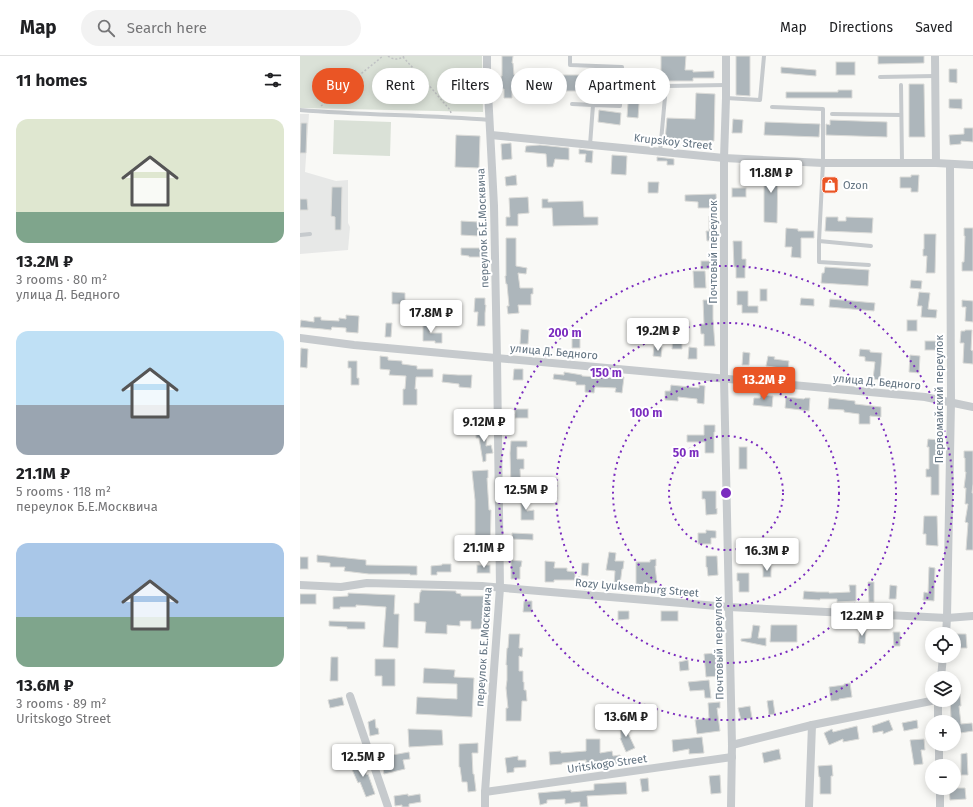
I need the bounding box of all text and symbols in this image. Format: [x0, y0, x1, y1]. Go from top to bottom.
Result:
search box [81, 10, 361, 46]
text: Map [20, 16, 57, 39]
icon: search [95, 17, 117, 39]
text: Search here [127, 19, 207, 37]
text: Map [780, 19, 807, 36]
text: Directions [829, 19, 893, 36]
text: Saved [915, 19, 953, 36]
chip: Buy [312, 68, 364, 104]
chip: Rent [372, 68, 429, 104]
chip: Filters [437, 68, 503, 104]
chip: New [511, 68, 567, 104]
chip: Apartment [575, 68, 670, 104]
icon: filters [262, 69, 284, 91]
text: 11 homes [16, 70, 87, 91]
street label: Krupskoy Street [633, 131, 713, 153]
icon: home [114, 145, 186, 217]
pin: 11.8M ₽ [734, 160, 808, 194]
text: 11.8M ₽ [749, 165, 793, 180]
street label: переулок Б.Е.Москвича [474, 168, 492, 288]
shop icon: Ozon [820, 175, 840, 195]
place label: Ozon [843, 179, 868, 192]
street label: Почтовый переулок [707, 200, 720, 304]
text: 13.2M ₽ [16, 251, 73, 272]
text: 3 rooms · 80 m² [16, 272, 107, 287]
text: улица Д. Бедного [16, 287, 120, 302]
pin: 17.8M ₽ [394, 300, 468, 334]
text: 17.8M ₽ [409, 305, 453, 320]
pin: 19.2M ₽ [621, 318, 695, 352]
text: 19.2M ₽ [636, 323, 680, 338]
text: 200 m [548, 326, 582, 340]
street label: Первомайский переулок [933, 335, 946, 463]
street label: улица Д. Бедного [510, 342, 598, 362]
icon: home [114, 357, 186, 429]
text: 150 m [590, 366, 622, 380]
pin: 13.2M ₽ [727, 367, 801, 401]
text: 13.2M ₽ [742, 372, 786, 387]
street label: улица Д. Бедного [833, 372, 921, 392]
text: 100 m [630, 406, 662, 420]
pin: 9.12M ₽ [447, 409, 521, 443]
text: 9.12M ₽ [463, 414, 505, 429]
text: 50 m [673, 446, 699, 460]
text: 21.1M ₽ [16, 463, 70, 484]
pin: 12.5M ₽ [489, 477, 563, 511]
text: 12.5M ₽ [504, 482, 548, 497]
text: 5 rooms · 118 m² [16, 484, 111, 499]
centre of rings [719, 486, 733, 500]
text: переулок Б.Е.Москвича [16, 499, 158, 514]
pin: 21.1M ₽ [447, 535, 521, 569]
pin: 16.3M ₽ [730, 538, 804, 572]
text: 21.1M ₽ [463, 540, 505, 555]
text: 16.3M ₽ [745, 543, 789, 558]
icon: home [114, 569, 186, 641]
street label: Rozy Lyuksemburg Street [575, 576, 699, 600]
street label: переулок Б.Е.Москвича [473, 587, 495, 707]
street label: Почтовый переулок [712, 596, 726, 700]
pin: 12.2M ₽ [825, 603, 899, 637]
text: 12.2M ₽ [840, 608, 884, 623]
map controls [925, 627, 961, 795]
button: locate [925, 627, 961, 663]
button: layers [925, 671, 961, 707]
text: 13.6M ₽ [16, 675, 74, 696]
text: 3 rooms · 89 m² [16, 696, 106, 711]
pin: 13.6M ₽ [589, 704, 663, 738]
text: 13.6M ₽ [604, 709, 648, 724]
text: Uritskogo Street [16, 711, 111, 726]
button: + [925, 715, 961, 751]
pin: 12.5M ₽ [326, 744, 400, 778]
text: 12.5M ₽ [341, 749, 385, 764]
street label: Uritskogo Street [566, 752, 648, 776]
button: − [925, 759, 961, 795]

